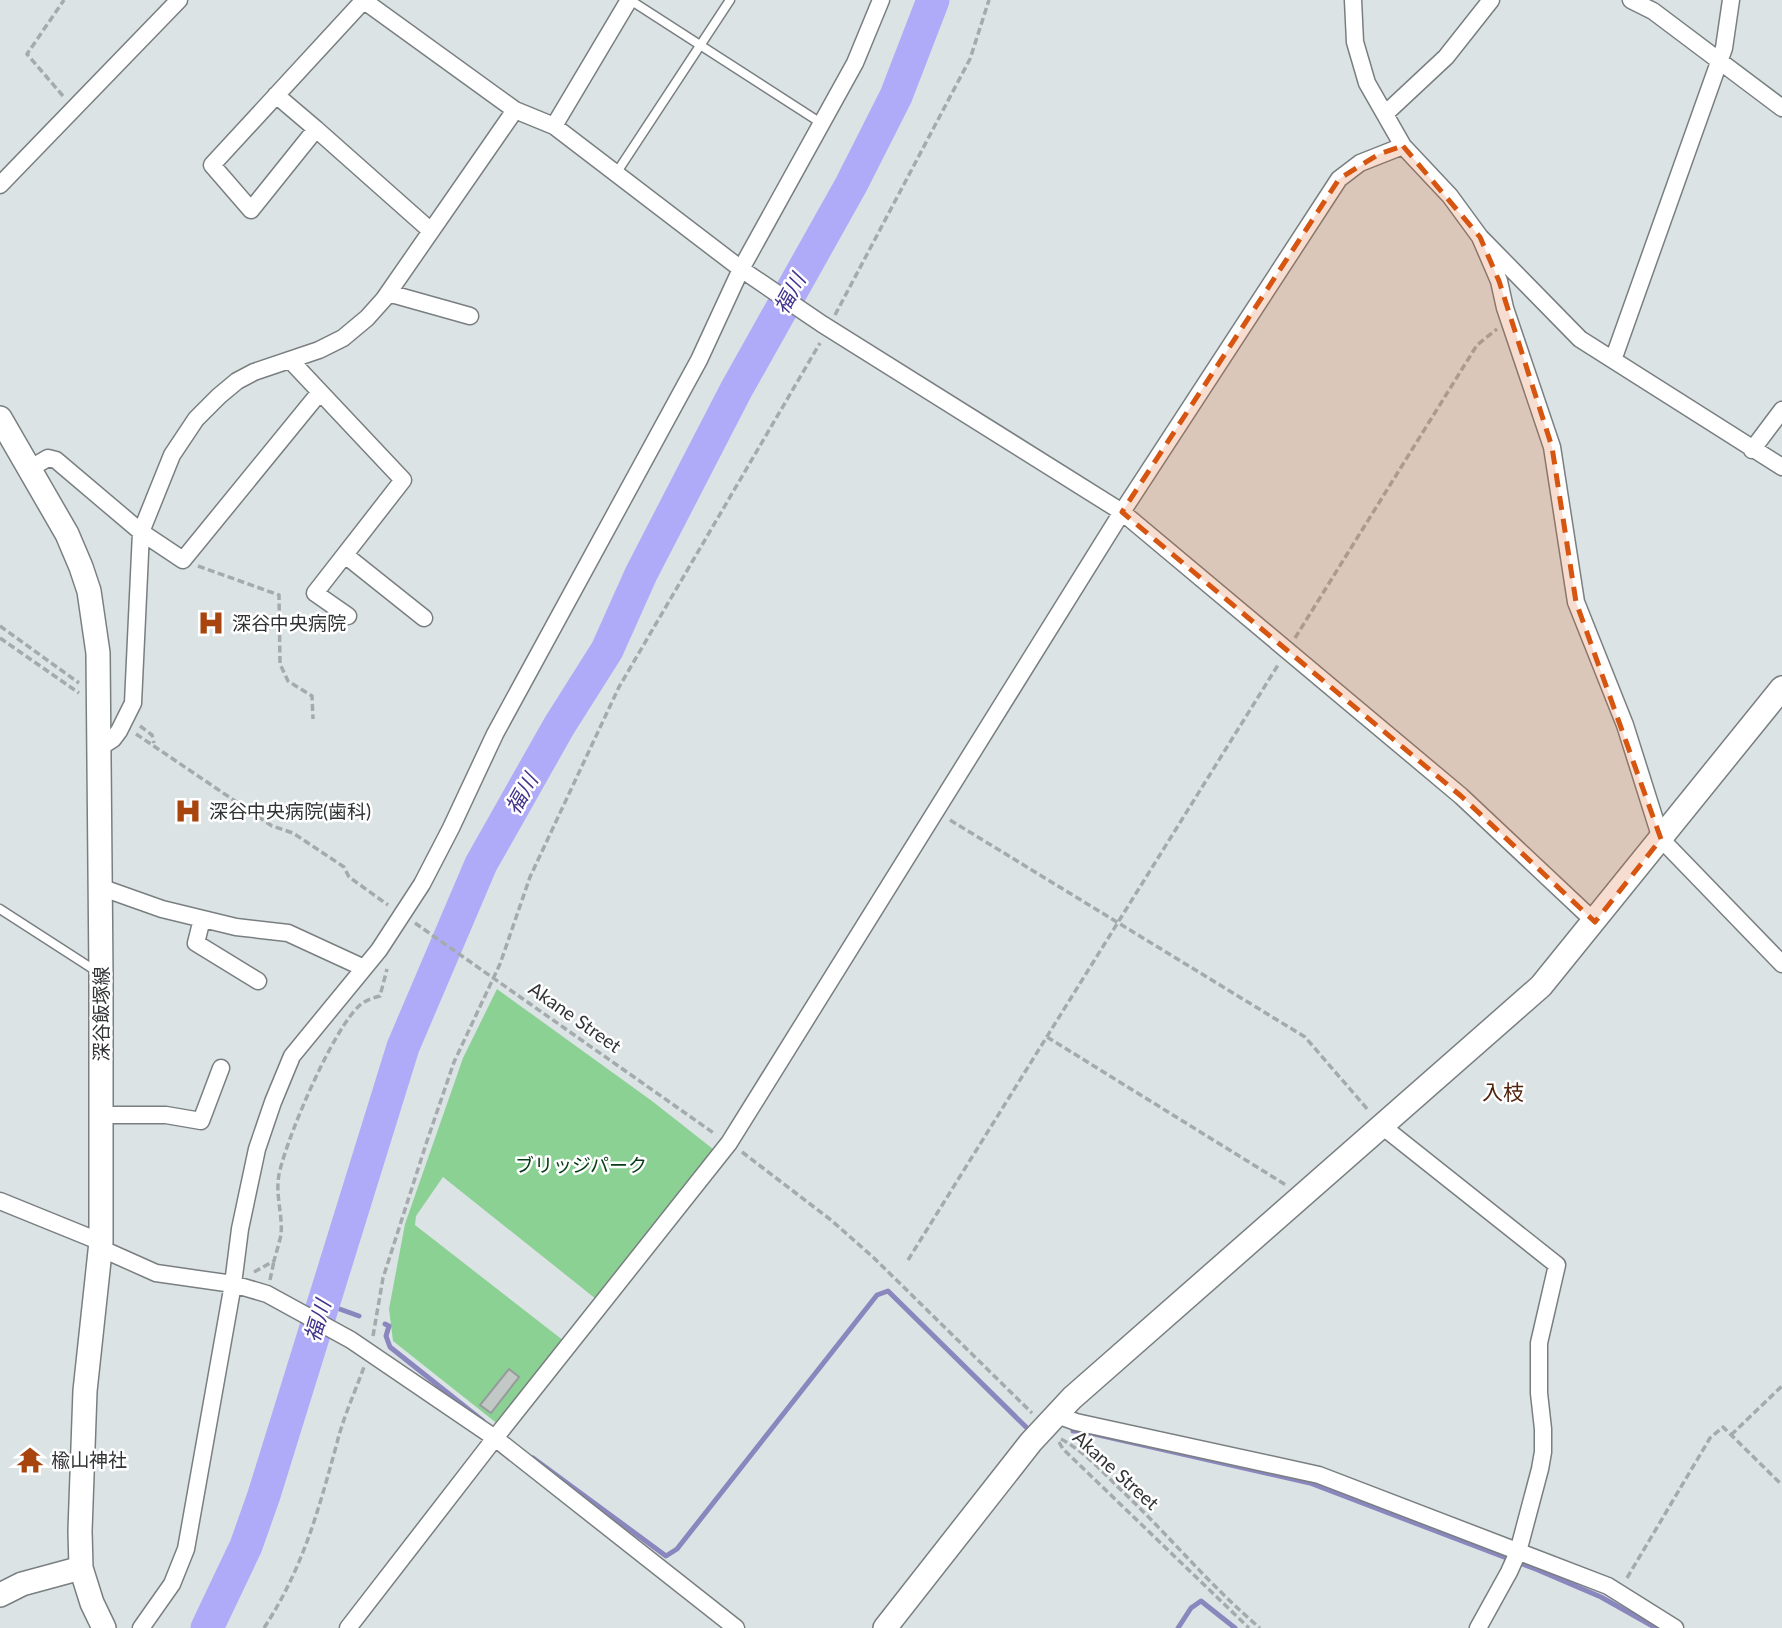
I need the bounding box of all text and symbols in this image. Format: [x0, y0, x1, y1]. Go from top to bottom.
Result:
water label: 福川 [768, 267, 811, 318]
hospital icon: 深谷中央病院 [196, 608, 226, 638]
place label: 深谷中央病院 [232, 611, 346, 634]
water label: 福川 [499, 767, 543, 818]
hospital icon: 深谷中央病院(歯科) [173, 796, 203, 826]
place label: 深谷中央病院(歯科) [209, 799, 371, 822]
street label: 深谷飯塚線 [89, 966, 112, 1062]
street label: Akane Street [525, 976, 626, 1057]
district label: 入枝 [1482, 1079, 1524, 1104]
park label: ブリッジパーク [515, 1153, 647, 1176]
water label: 福川 [298, 1295, 335, 1344]
street label: Akane Street [1069, 1425, 1164, 1514]
temple icon: 楡山神社 [15, 1445, 45, 1475]
place label: 楡山神社 [51, 1448, 127, 1471]

